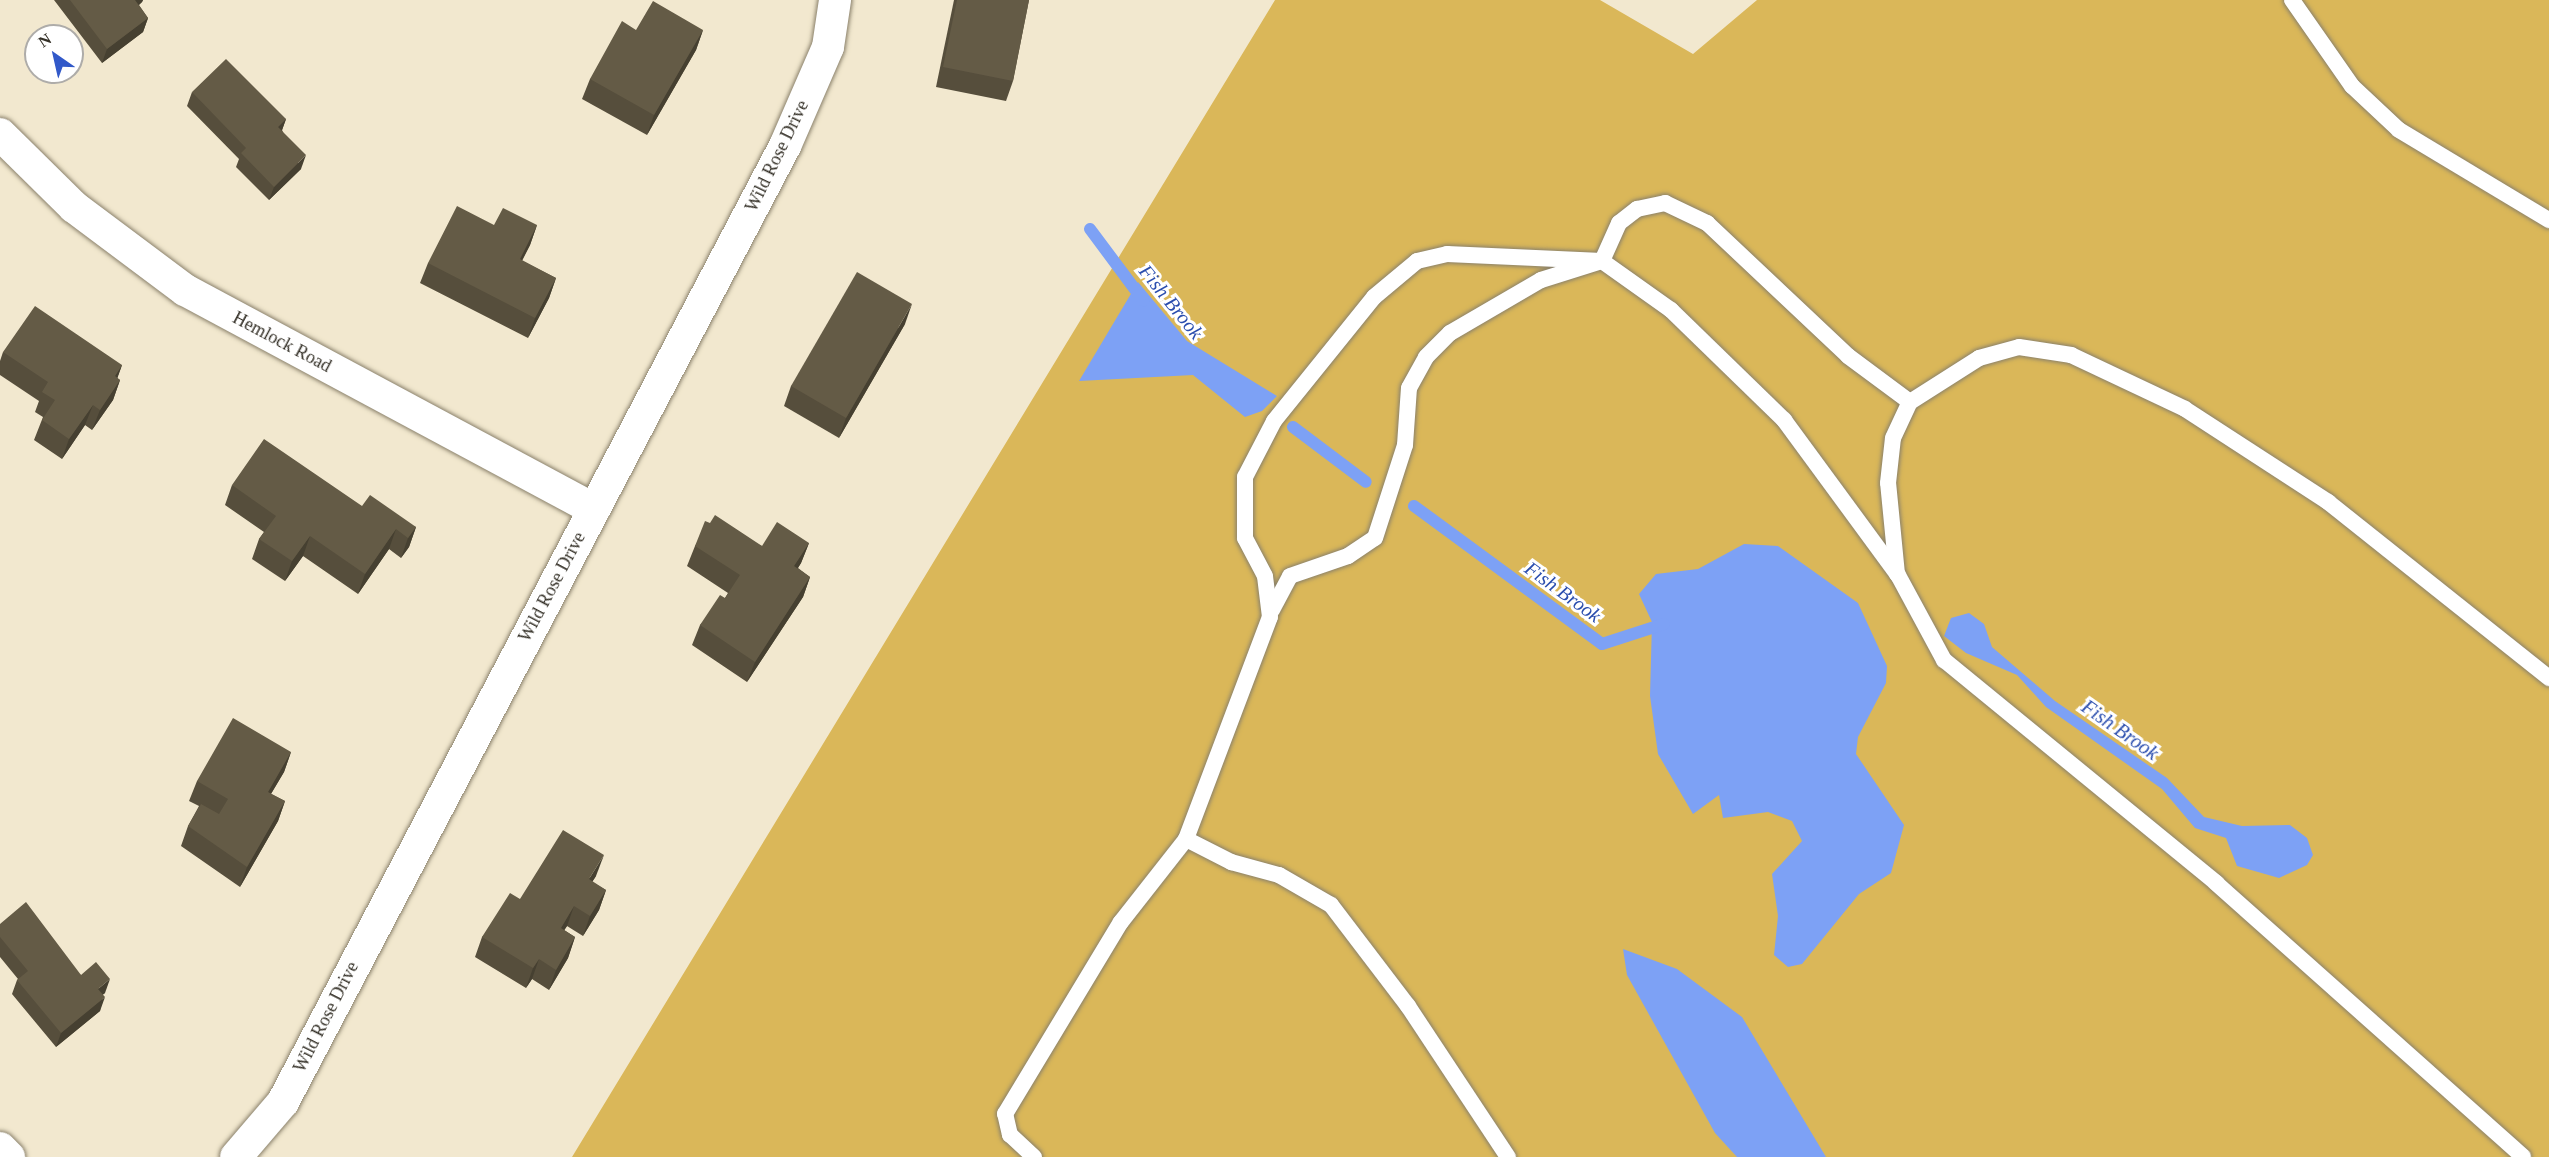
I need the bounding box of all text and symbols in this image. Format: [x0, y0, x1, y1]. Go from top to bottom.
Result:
north arrow [24, 24, 84, 84]
text: N [35, 30, 54, 51]
street label: Wild Rose Drive [741, 97, 813, 215]
water label: Fish Brook [1134, 260, 1208, 344]
street label: Hemlock Road [229, 307, 335, 377]
street label: Wild Rose Drive [514, 528, 590, 646]
water label: Fish Brook [1520, 556, 1606, 628]
water label: Fish Brook [2077, 695, 2163, 765]
street label: Wild Rose Drive [289, 958, 363, 1076]

